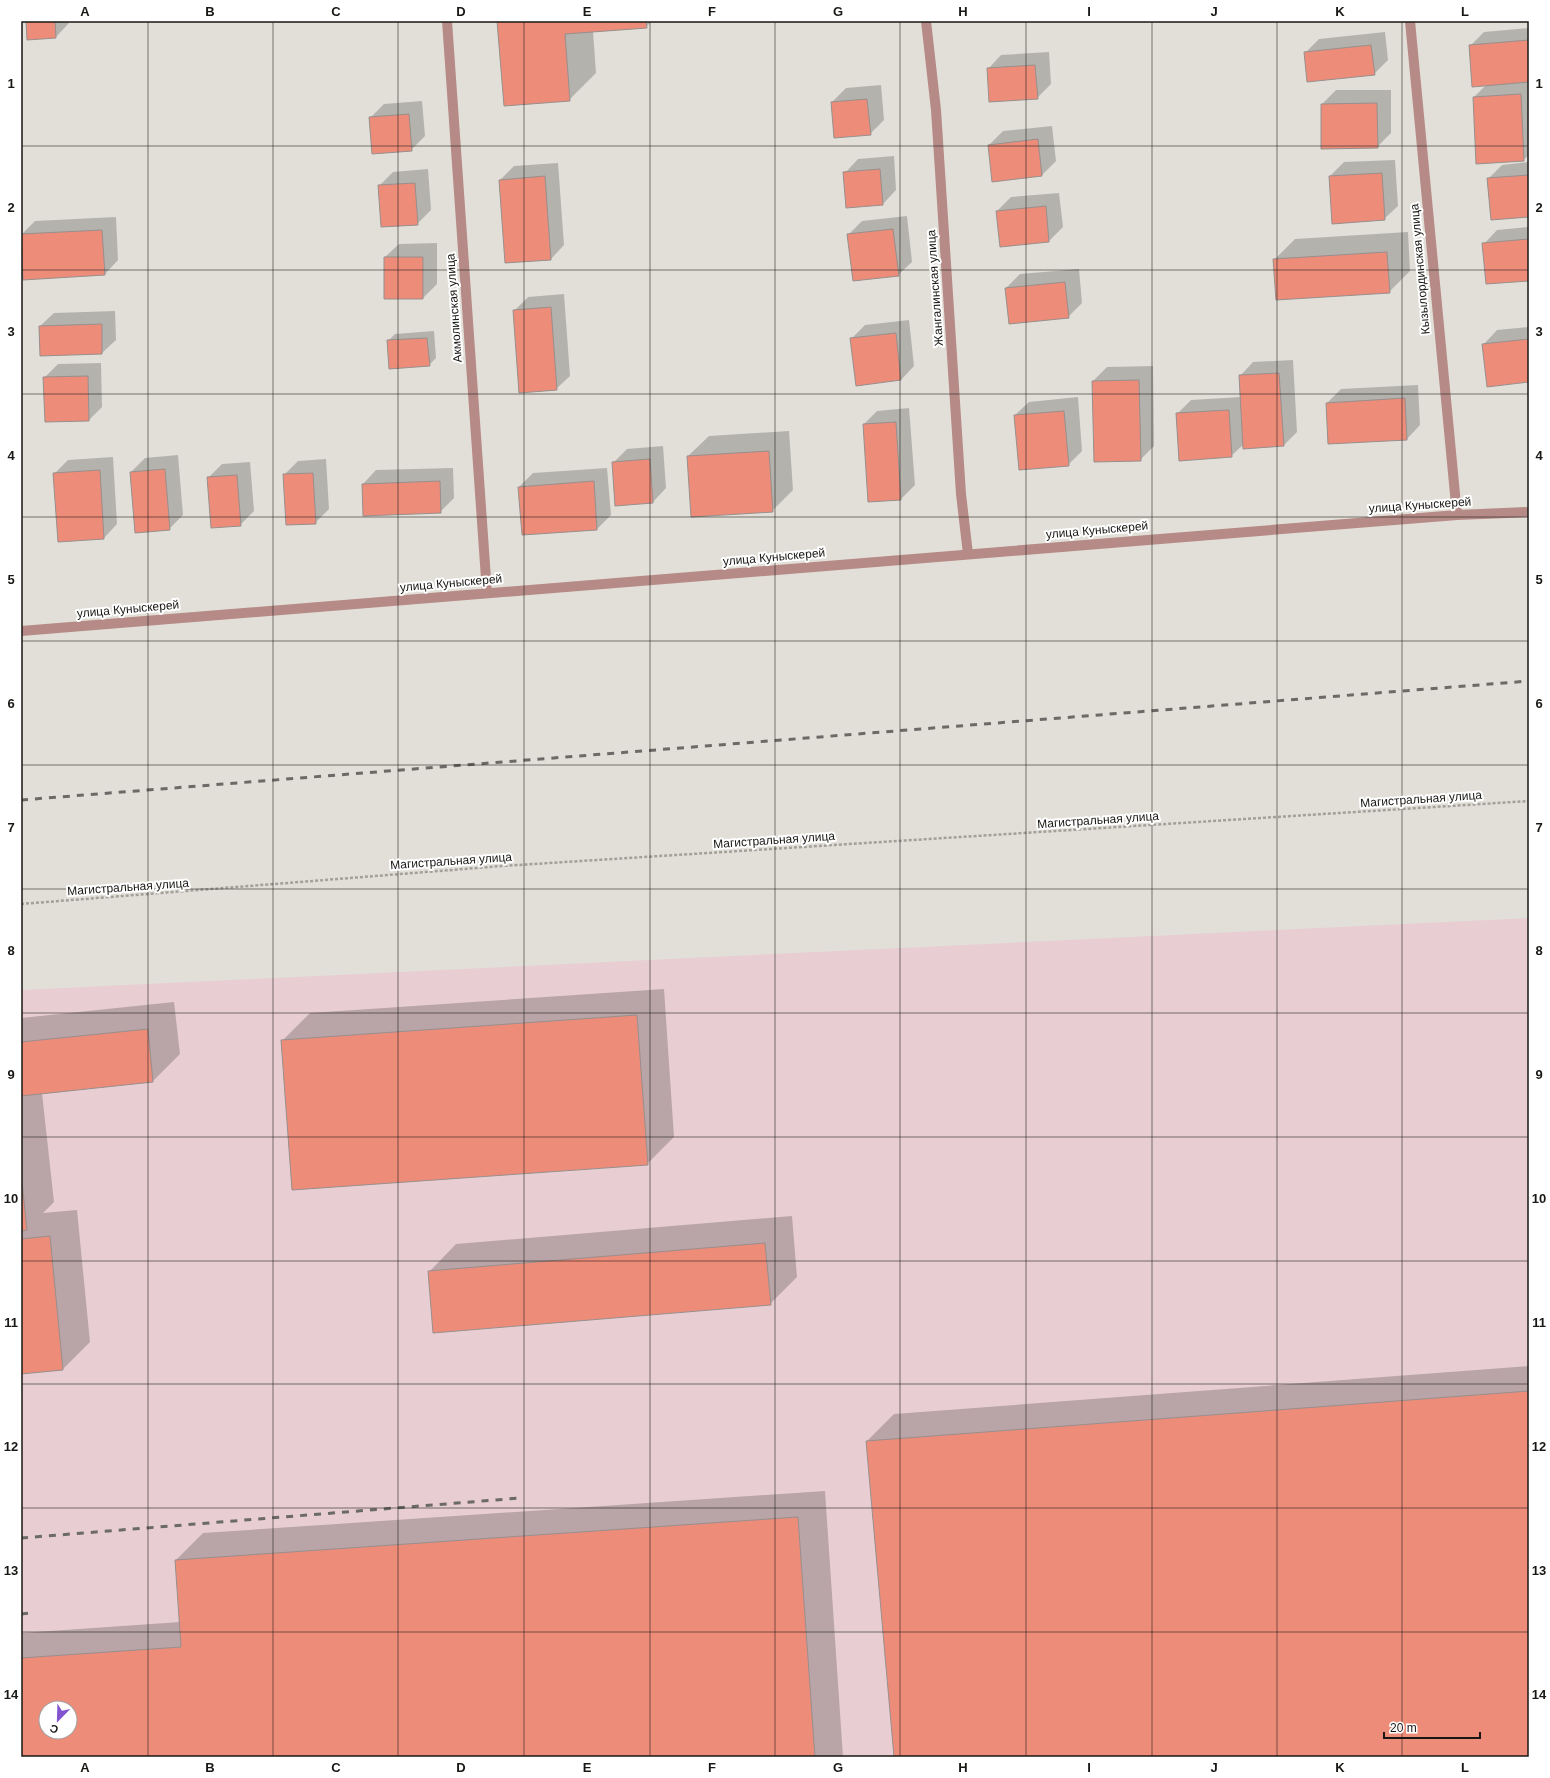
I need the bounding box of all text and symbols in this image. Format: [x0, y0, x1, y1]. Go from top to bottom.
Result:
text: A [80, 4, 90, 19]
text: B [205, 4, 215, 19]
text: C [331, 4, 341, 19]
text: D [456, 4, 466, 19]
text: E [583, 4, 592, 19]
text: F [708, 4, 716, 19]
text: G [833, 4, 843, 19]
text: H [958, 4, 968, 19]
text: I [1087, 4, 1091, 19]
text: J [1210, 4, 1218, 19]
text: K [1335, 4, 1345, 19]
text: L [1461, 4, 1469, 19]
text: 1 [7, 76, 15, 91]
text: 1 [1535, 76, 1543, 91]
text: 2 [7, 200, 15, 215]
text: 2 [1535, 200, 1543, 215]
street label: Кызылординская улица [1407, 203, 1433, 335]
street label: Жангалинская улица [924, 229, 946, 347]
street label: Акмолинская улица [443, 253, 465, 363]
text: 3 [7, 324, 15, 339]
text: 3 [1535, 324, 1543, 339]
text: 4 [7, 448, 15, 463]
text: 4 [1535, 448, 1543, 463]
street label: улица Куныскерей [1368, 494, 1472, 516]
street label: улица Куныскерей [1045, 519, 1149, 541]
street label: улица Куныскерей [722, 546, 826, 568]
text: 5 [7, 572, 15, 587]
street label: улица Куныскерей [399, 572, 503, 594]
text: 5 [1535, 572, 1543, 587]
street label: улица Куныскерей [76, 598, 180, 620]
text: 6 [7, 696, 15, 711]
text: 6 [1535, 696, 1543, 711]
street label: Магистральная улица [1360, 788, 1483, 810]
street label: Магистральная улица [1037, 809, 1160, 831]
text: 7 [7, 820, 15, 835]
text: 7 [1535, 820, 1543, 835]
street label: Магистральная улица [713, 829, 836, 851]
street label: Магистральная улица [390, 850, 513, 872]
street label: Магистральная улица [67, 876, 190, 898]
text: 8 [7, 943, 15, 958]
text: 8 [1535, 943, 1543, 958]
text: 9 [7, 1067, 15, 1082]
text: 9 [1535, 1067, 1543, 1082]
text: 10 [4, 1191, 18, 1206]
text: 10 [1532, 1191, 1546, 1206]
text: 11 [4, 1315, 18, 1330]
text: 11 [1532, 1315, 1546, 1330]
text: 12 [4, 1439, 18, 1454]
text: 12 [1532, 1439, 1546, 1454]
text: 13 [4, 1563, 18, 1578]
text: 13 [1532, 1563, 1546, 1578]
text: 14 [4, 1687, 19, 1702]
text: 14 [1532, 1687, 1547, 1702]
north arrow [38, 1700, 78, 1740]
scale bar [1384, 1714, 1480, 1740]
text: 20 m [1390, 1721, 1417, 1735]
text: С [48, 1722, 60, 1736]
text: A [80, 1760, 90, 1775]
text: B [205, 1760, 215, 1775]
text: C [331, 1760, 341, 1775]
text: D [456, 1760, 466, 1775]
text: E [583, 1760, 592, 1775]
text: F [708, 1760, 716, 1775]
text: G [833, 1760, 843, 1775]
text: H [958, 1760, 968, 1775]
text: I [1087, 1760, 1091, 1775]
text: J [1210, 1760, 1218, 1775]
text: K [1335, 1760, 1345, 1775]
text: L [1461, 1760, 1469, 1775]

